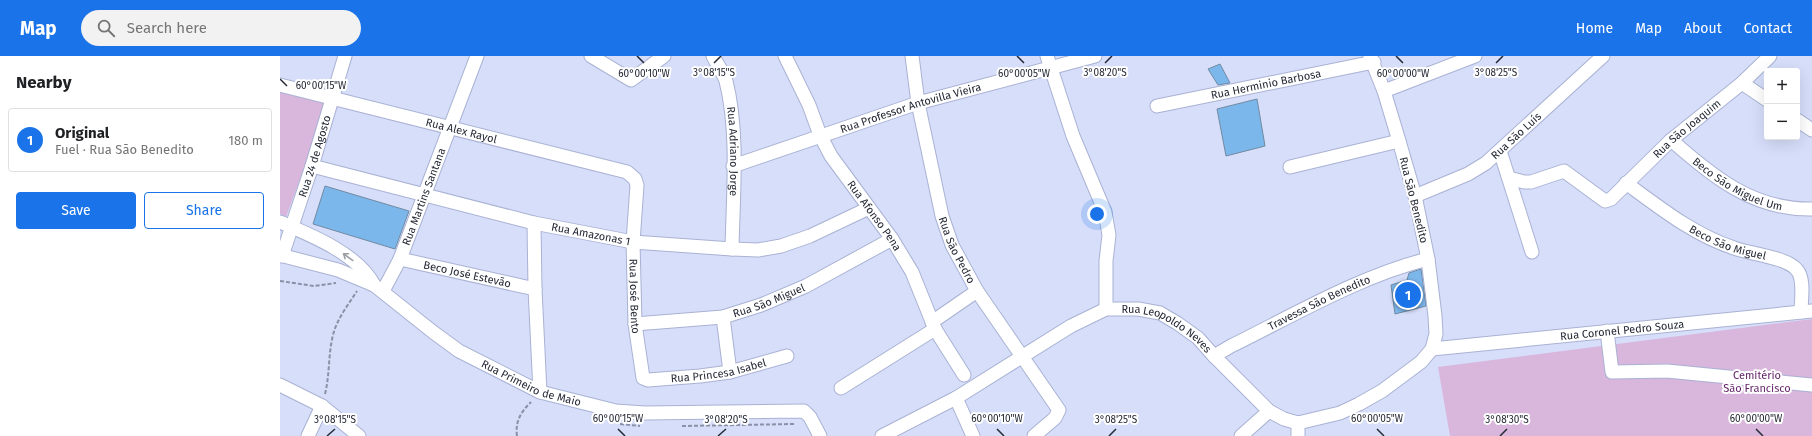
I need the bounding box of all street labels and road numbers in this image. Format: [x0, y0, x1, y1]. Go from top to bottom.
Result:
street label: Rua Herminio Barbosa [1210, 67, 1322, 102]
street label: Rua Professor Antovilla Vieira [839, 81, 983, 136]
street label: Rua São Joaquim [1651, 97, 1723, 161]
street label: Rua Adriano Jorge [724, 106, 740, 196]
street label: Rua São Luís [1488, 110, 1544, 162]
street label: Rua 24 de Agosto [296, 114, 334, 199]
street label: Rua Alex Rayol [424, 116, 498, 146]
street label: Rua Martins Santana [400, 146, 449, 247]
street label: Beco São Miguel Um [1690, 155, 1784, 213]
street label: Rua São Benedito [1397, 156, 1431, 245]
street label: Rua Afonso Pena [844, 178, 904, 253]
street label: Rua São Pedro [936, 215, 978, 286]
street label: Rua Amazonas 1 [550, 220, 631, 248]
street label: Beco São Miguel [1687, 223, 1767, 263]
street label: Beco José Estevão [422, 258, 512, 290]
street label: Rua José Bento [626, 258, 642, 335]
street label: Travessa São Benedito [1266, 273, 1372, 333]
street label: Rua São Miguel [731, 281, 807, 320]
street label: Rua Leopoldo Neves [1121, 303, 1214, 355]
street label: Rua Coronel Pedro Souza [1559, 318, 1685, 343]
street label: Rua Princesa Isabel [670, 356, 768, 385]
street label: Rua Primeiro de Maio [479, 357, 582, 409]

